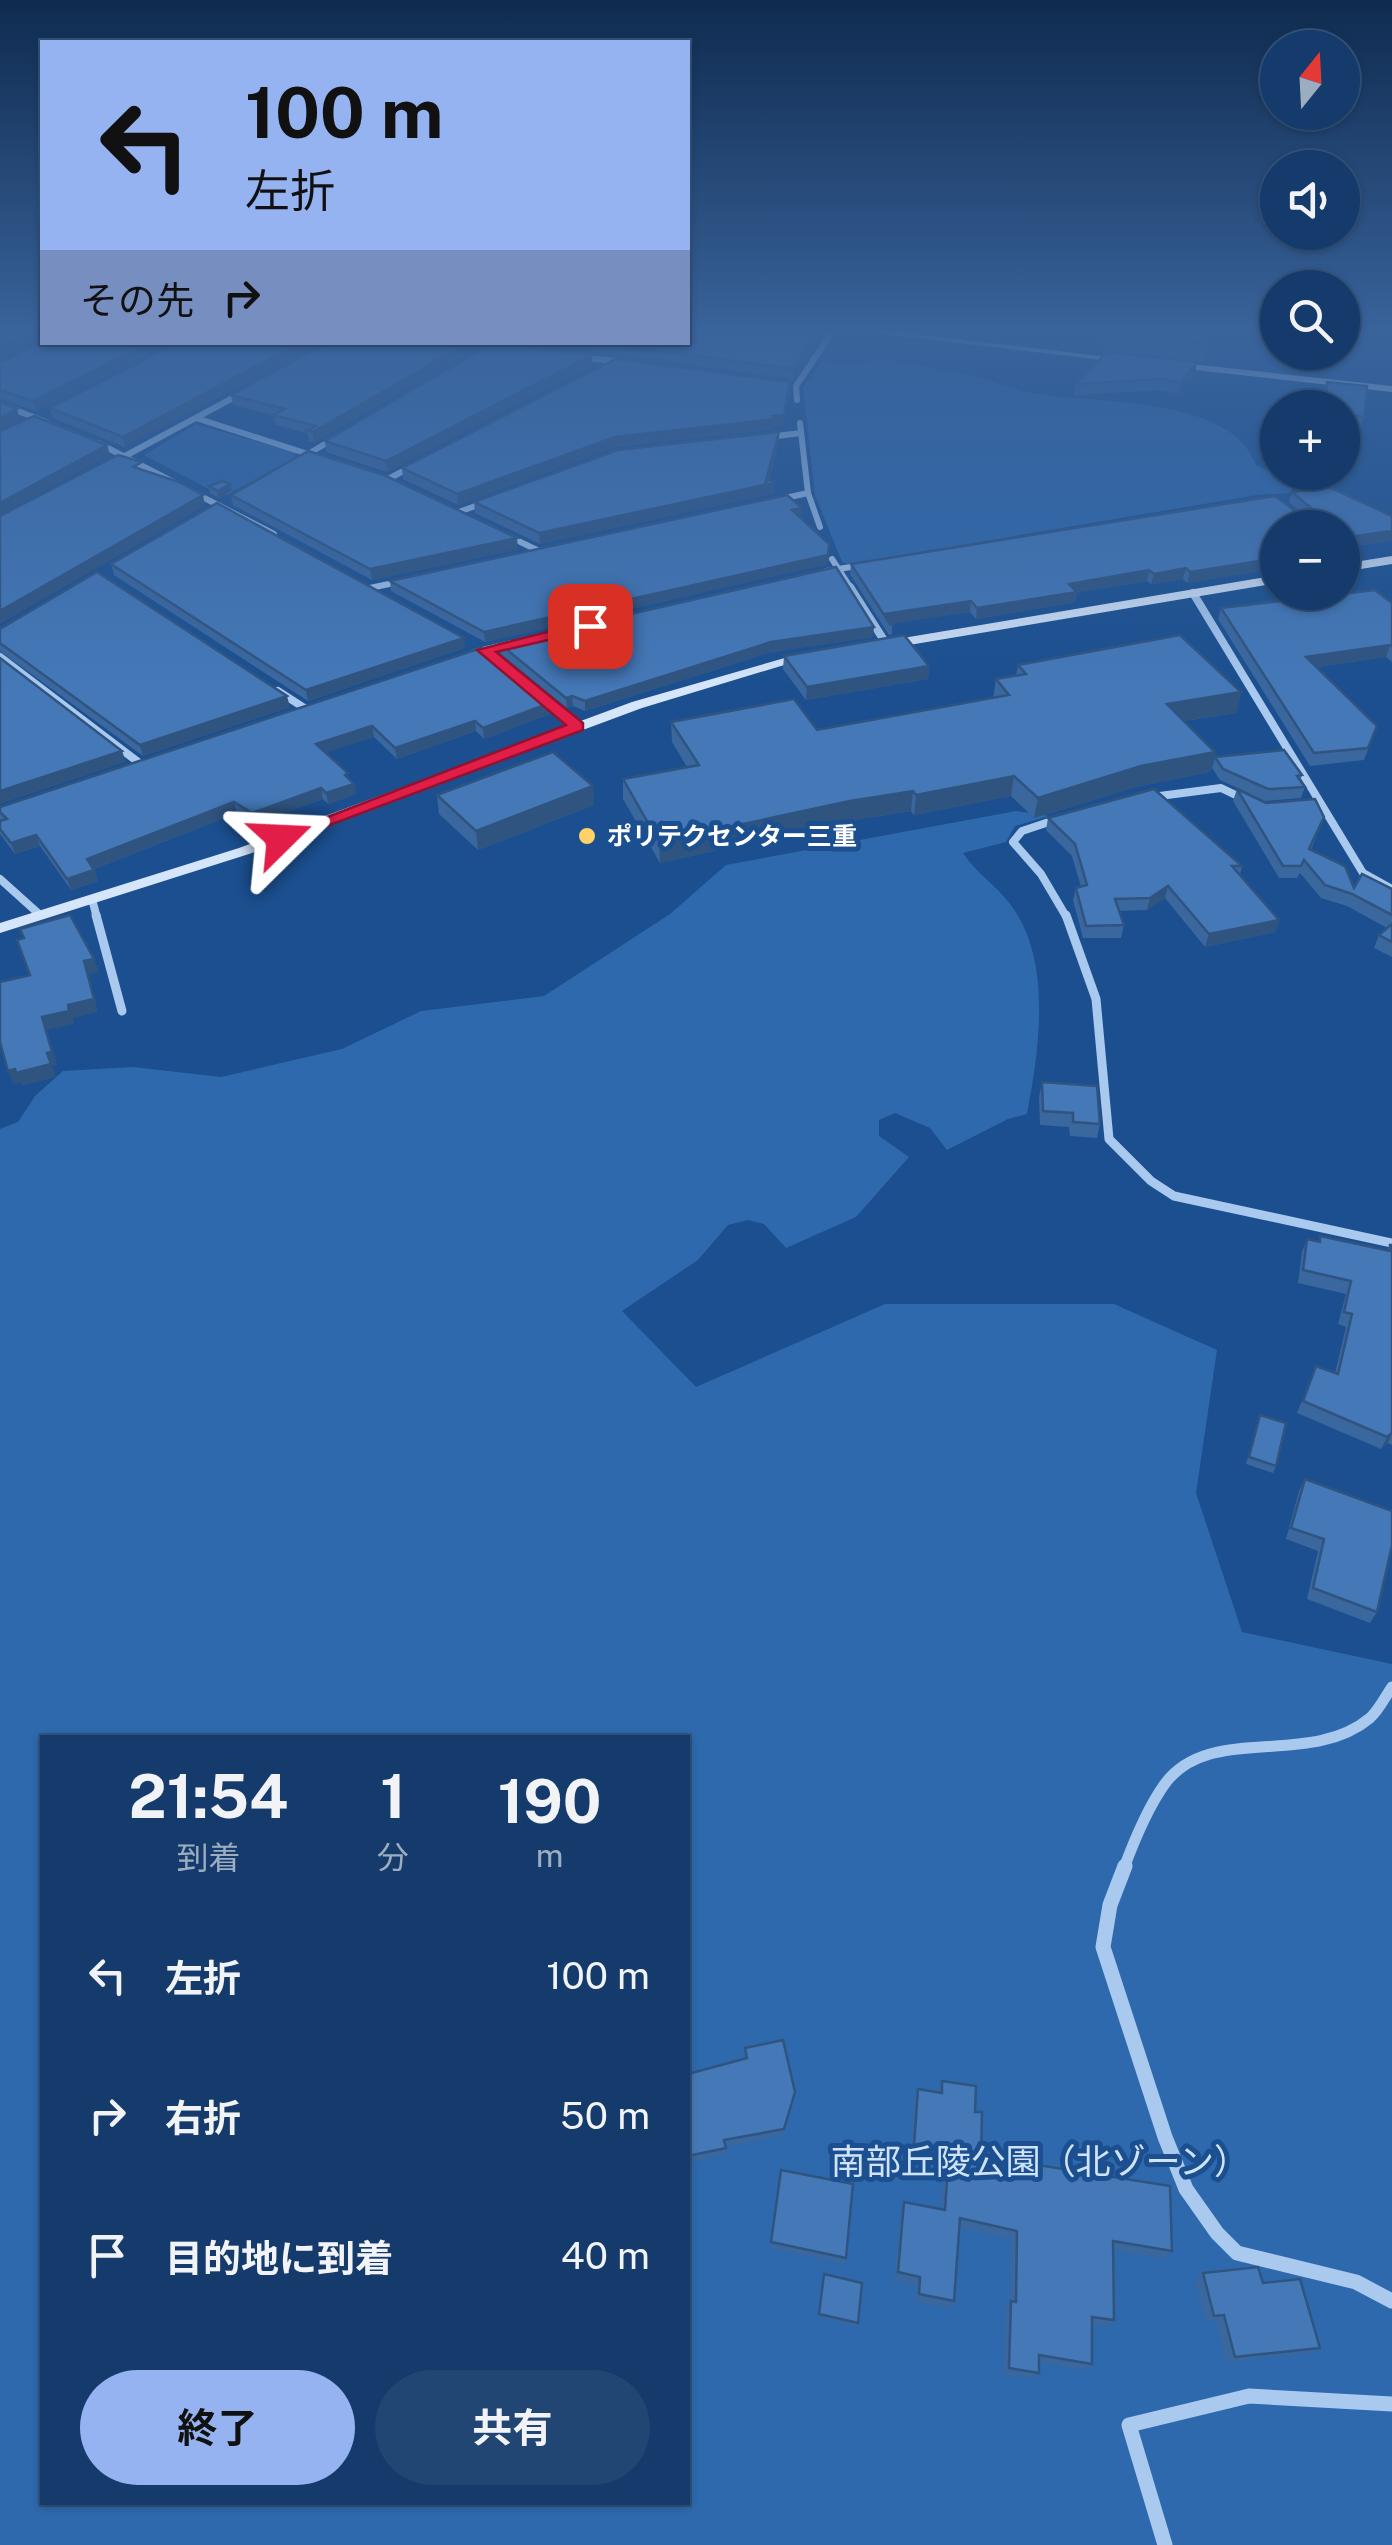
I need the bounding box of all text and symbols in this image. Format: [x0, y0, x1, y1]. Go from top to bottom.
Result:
north arrow [1260, 30, 1360, 130]
map controls [1260, 30, 1360, 610]
text: 100 m [245, 71, 443, 154]
icon: left [80, 80, 210, 210]
button: sound [1260, 150, 1360, 250]
text: 左折 [245, 164, 335, 217]
icon: right [214, 270, 269, 325]
button: search [1260, 270, 1360, 370]
text: その先 [80, 278, 194, 323]
button: + [1260, 390, 1360, 490]
button: − [1260, 510, 1360, 610]
pin [548, 584, 633, 669]
icon: arrive [563, 599, 618, 654]
position arrow [229, 786, 333, 890]
place label: ポリテクセンター三重 [607, 821, 857, 851]
marker: ポリテクセンター三重 [576, 825, 598, 847]
text: 21:54 [129, 1761, 288, 1832]
text: 1 [380, 1761, 406, 1832]
text: 190 [498, 1766, 601, 1837]
text: m [536, 1837, 563, 1874]
text: 到着 [177, 1839, 241, 1876]
text: 分 [377, 1839, 409, 1876]
icon: left [80, 1948, 135, 2003]
text: 100 m [546, 1953, 650, 1998]
text: 左折 [165, 1956, 241, 2001]
icon: right [80, 2088, 135, 2143]
text: 50 m [560, 2093, 650, 2138]
text: 右折 [165, 2096, 241, 2141]
park label: 南部丘陵公園（北ゾーン） [831, 2141, 1249, 2182]
icon: arrive [80, 2228, 135, 2283]
text: 40 m [561, 2233, 650, 2278]
text: 目的地に到着 [165, 2236, 393, 2281]
button: 終了 [80, 2370, 355, 2485]
button: 共有 [375, 2370, 650, 2485]

